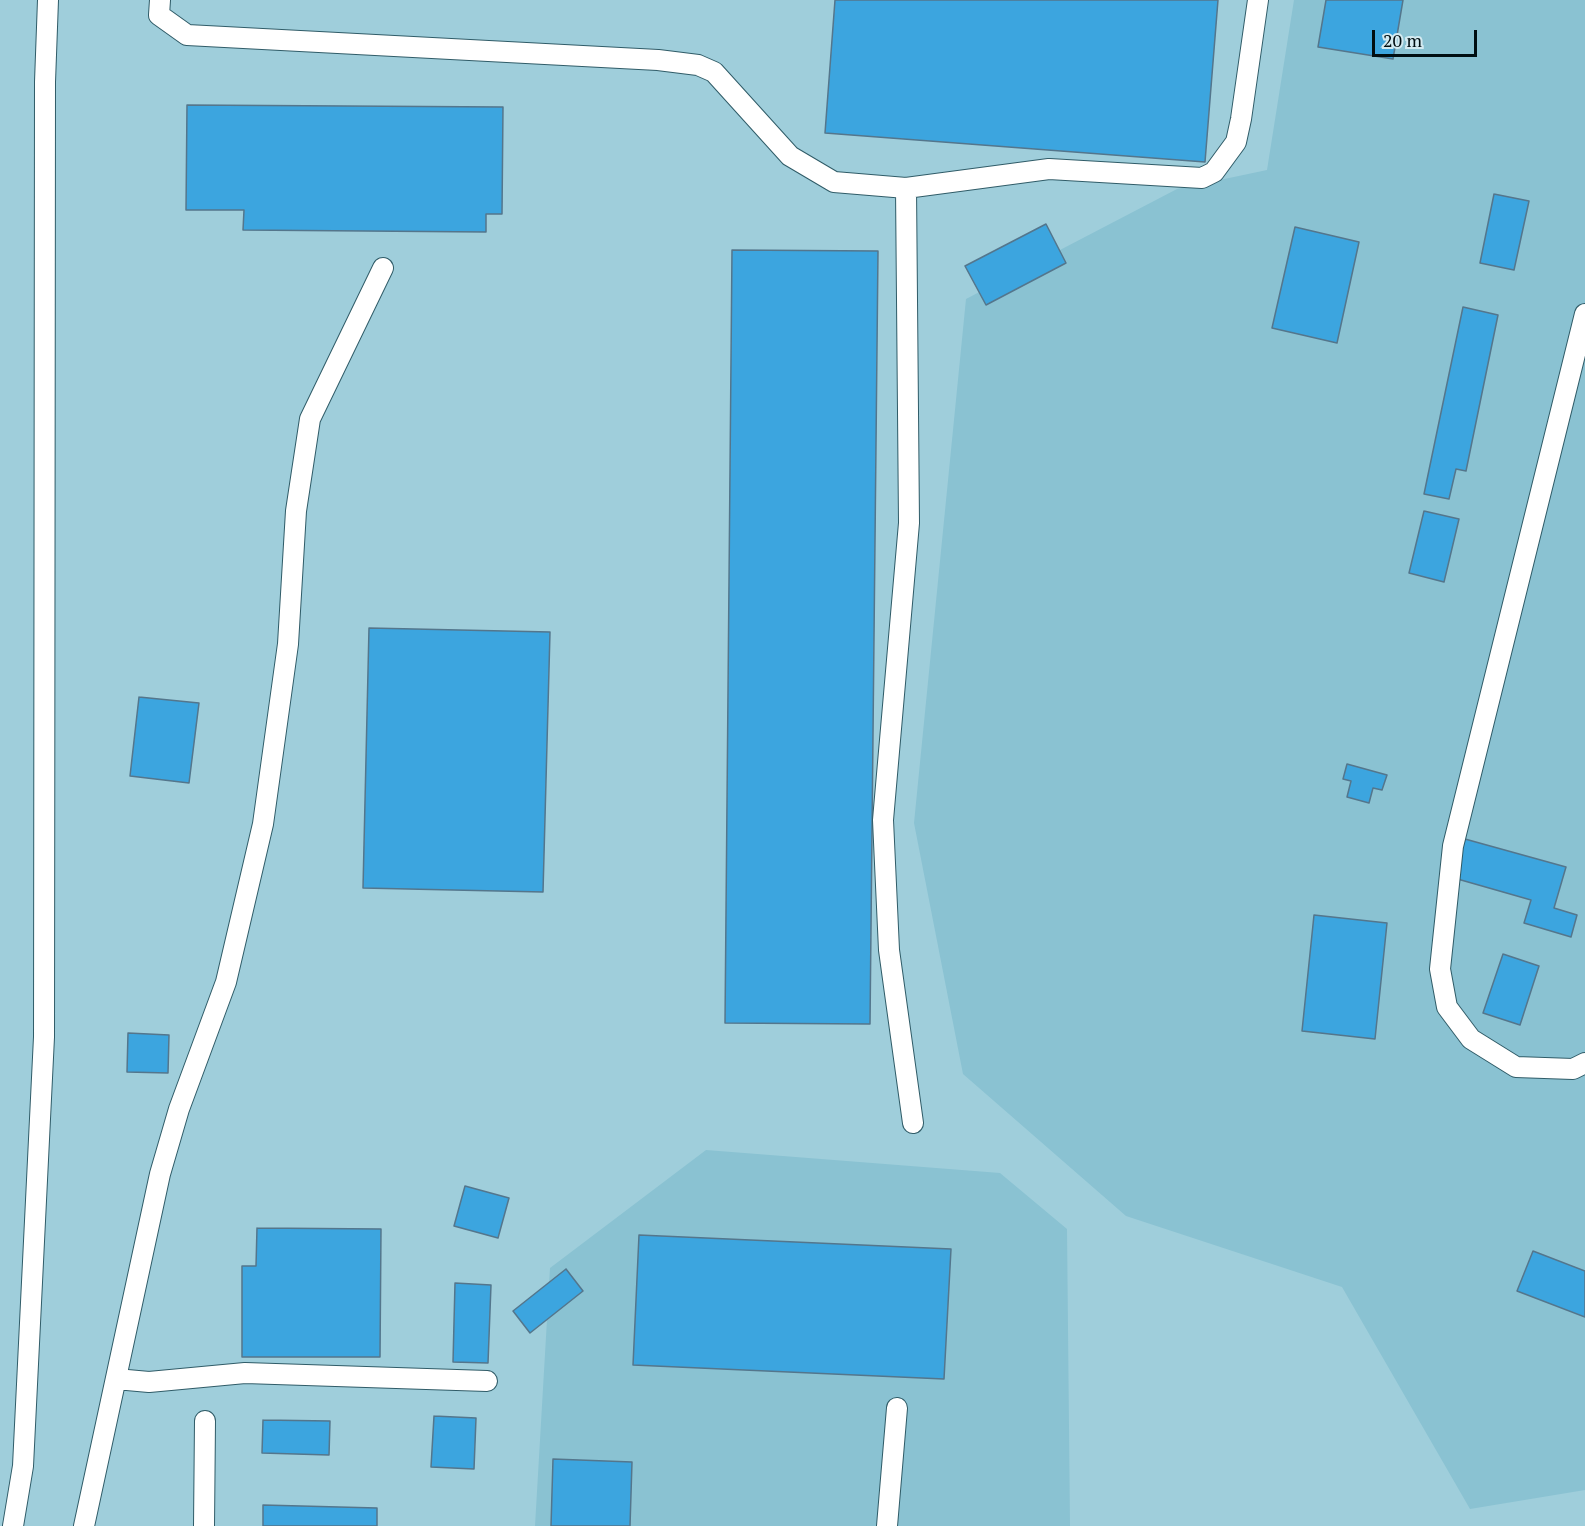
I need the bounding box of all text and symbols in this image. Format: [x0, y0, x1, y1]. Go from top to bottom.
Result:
scale bar [1375, 18, 1480, 56]
text: 20 m [1383, 28, 1422, 52]

